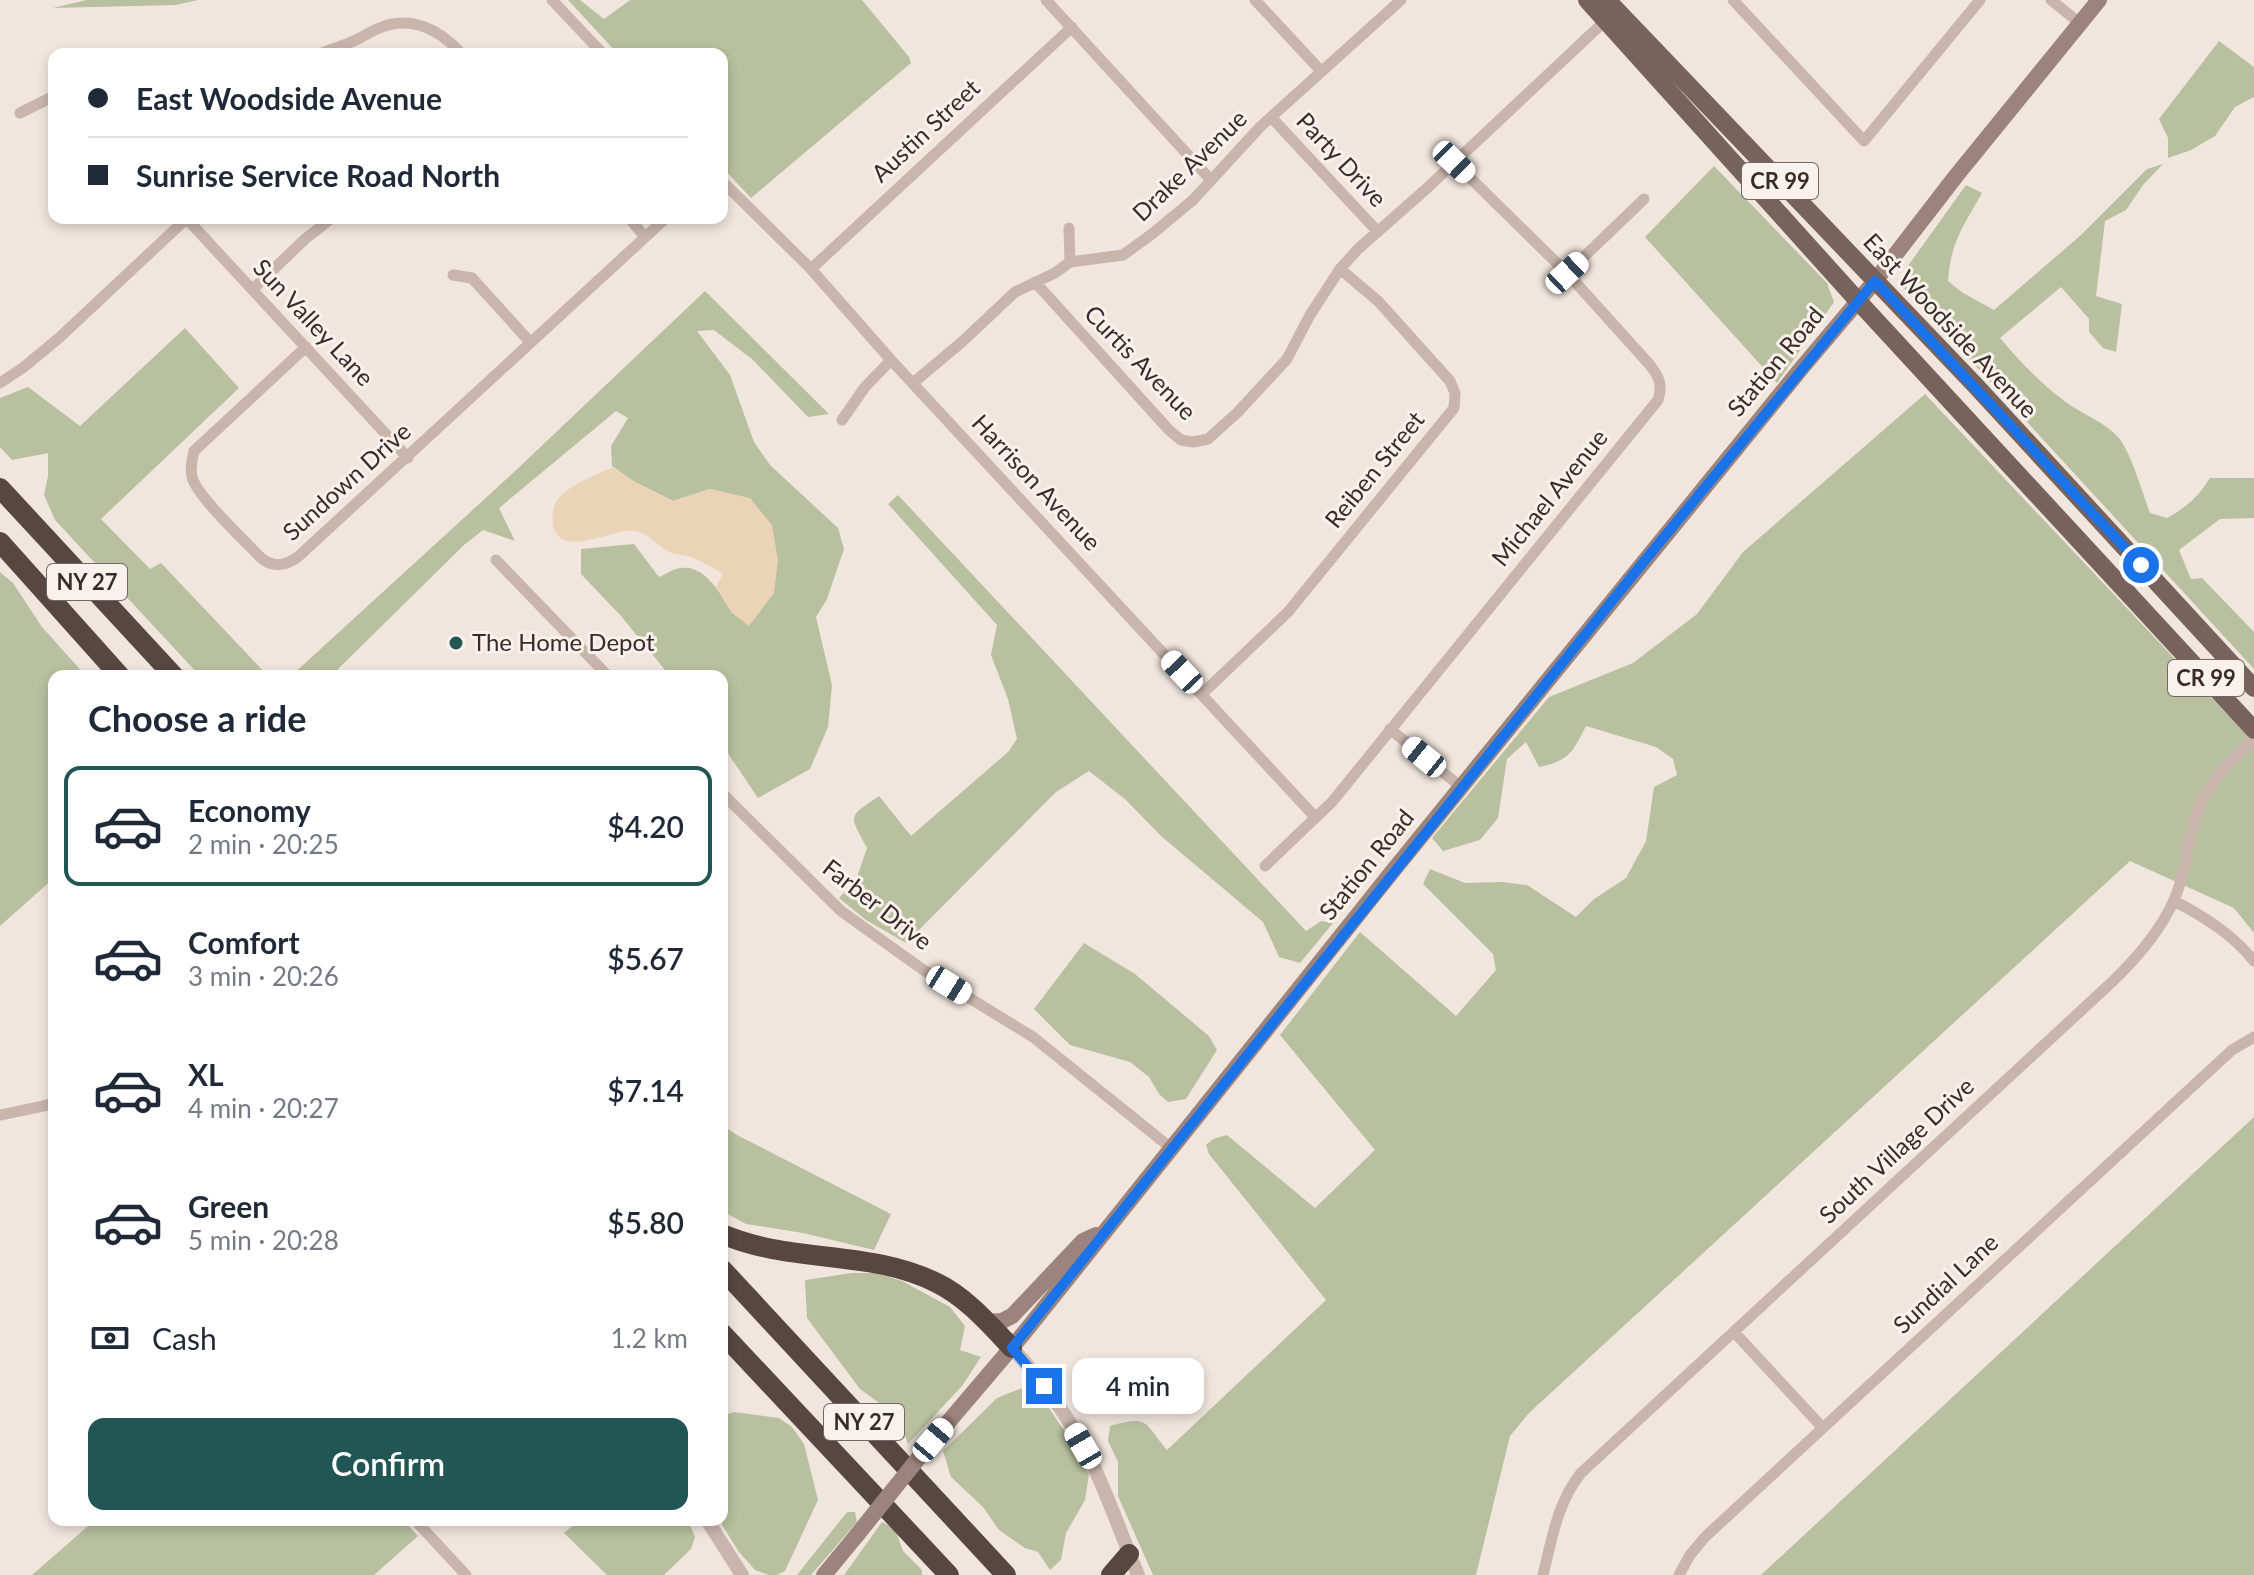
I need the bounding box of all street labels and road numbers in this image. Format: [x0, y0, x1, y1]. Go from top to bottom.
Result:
street label: Austin Street [865, 72, 985, 187]
street label: Drake Avenue [1126, 103, 1252, 227]
street label: Party Drive [1291, 106, 1393, 212]
road number: CR 99 [1742, 163, 1818, 199]
street label: East Woodside Avenue [1858, 227, 2044, 423]
street label: Sun Valley Lane [248, 252, 380, 392]
street label: Curtis Avenue [1079, 299, 1203, 425]
street label: Station Road [1721, 300, 1829, 422]
street label: Reiben Street [1318, 405, 1430, 533]
street label: Harrison Avenue [967, 408, 1107, 556]
street label: Sundown Drive [276, 416, 416, 546]
street label: Michael Avenue [1485, 423, 1613, 571]
road number: NY 27 [47, 564, 127, 600]
road number: CR 99 [2168, 660, 2244, 696]
street label: Station Road [1312, 803, 1419, 925]
street label: Farber Drive [818, 852, 938, 955]
street label: South Village Drive [1813, 1071, 1979, 1229]
street label: Sundial Lane [1887, 1227, 2003, 1339]
road number: NY 27 [824, 1404, 904, 1440]

